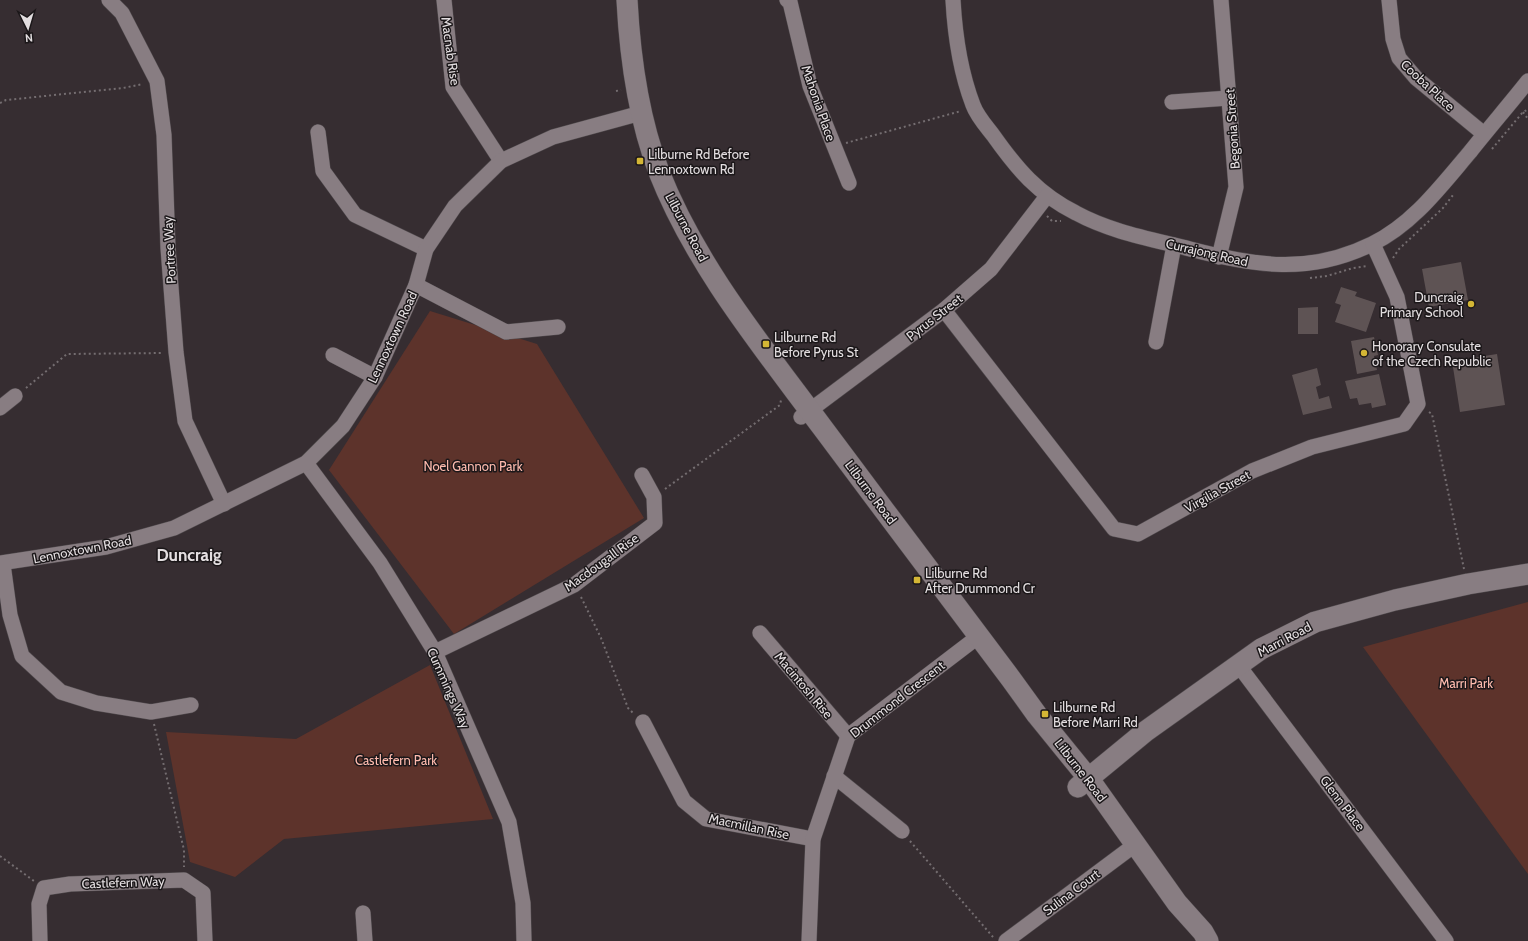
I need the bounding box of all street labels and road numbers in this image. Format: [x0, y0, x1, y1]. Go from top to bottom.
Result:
street label: Macnab Rise [438, 16, 464, 87]
street label: Cooba Place [1398, 56, 1458, 114]
street label: Mahonia Place [799, 63, 840, 143]
street label: Begonia Street [1221, 88, 1243, 170]
street label: Lilburne Road [662, 190, 712, 264]
street label: Portree Way [159, 215, 179, 284]
street label: Currajong Road [1164, 235, 1250, 270]
street label: Lennoxtown Road [364, 288, 420, 386]
street label: Pyrus Street [903, 290, 966, 344]
street label: Lilburne Road [842, 457, 900, 527]
street label: Virgilia Street [1181, 466, 1253, 516]
street label: Macdougall Rise [561, 529, 642, 594]
street label: Lennoxtown Road [31, 532, 133, 566]
street label: Marri Road [1254, 618, 1314, 660]
street label: Cummings Way [424, 645, 474, 731]
street label: Macintosh Rise [772, 648, 837, 722]
street label: Drummond Crescent [847, 657, 948, 741]
street label: Lilburne Road [1051, 735, 1111, 805]
street label: Glenn Place [1317, 772, 1369, 834]
street label: Macmillan Rise [707, 810, 791, 842]
street label: Sulina Court [1039, 865, 1103, 919]
street label: Castlefern Way [81, 873, 165, 891]

